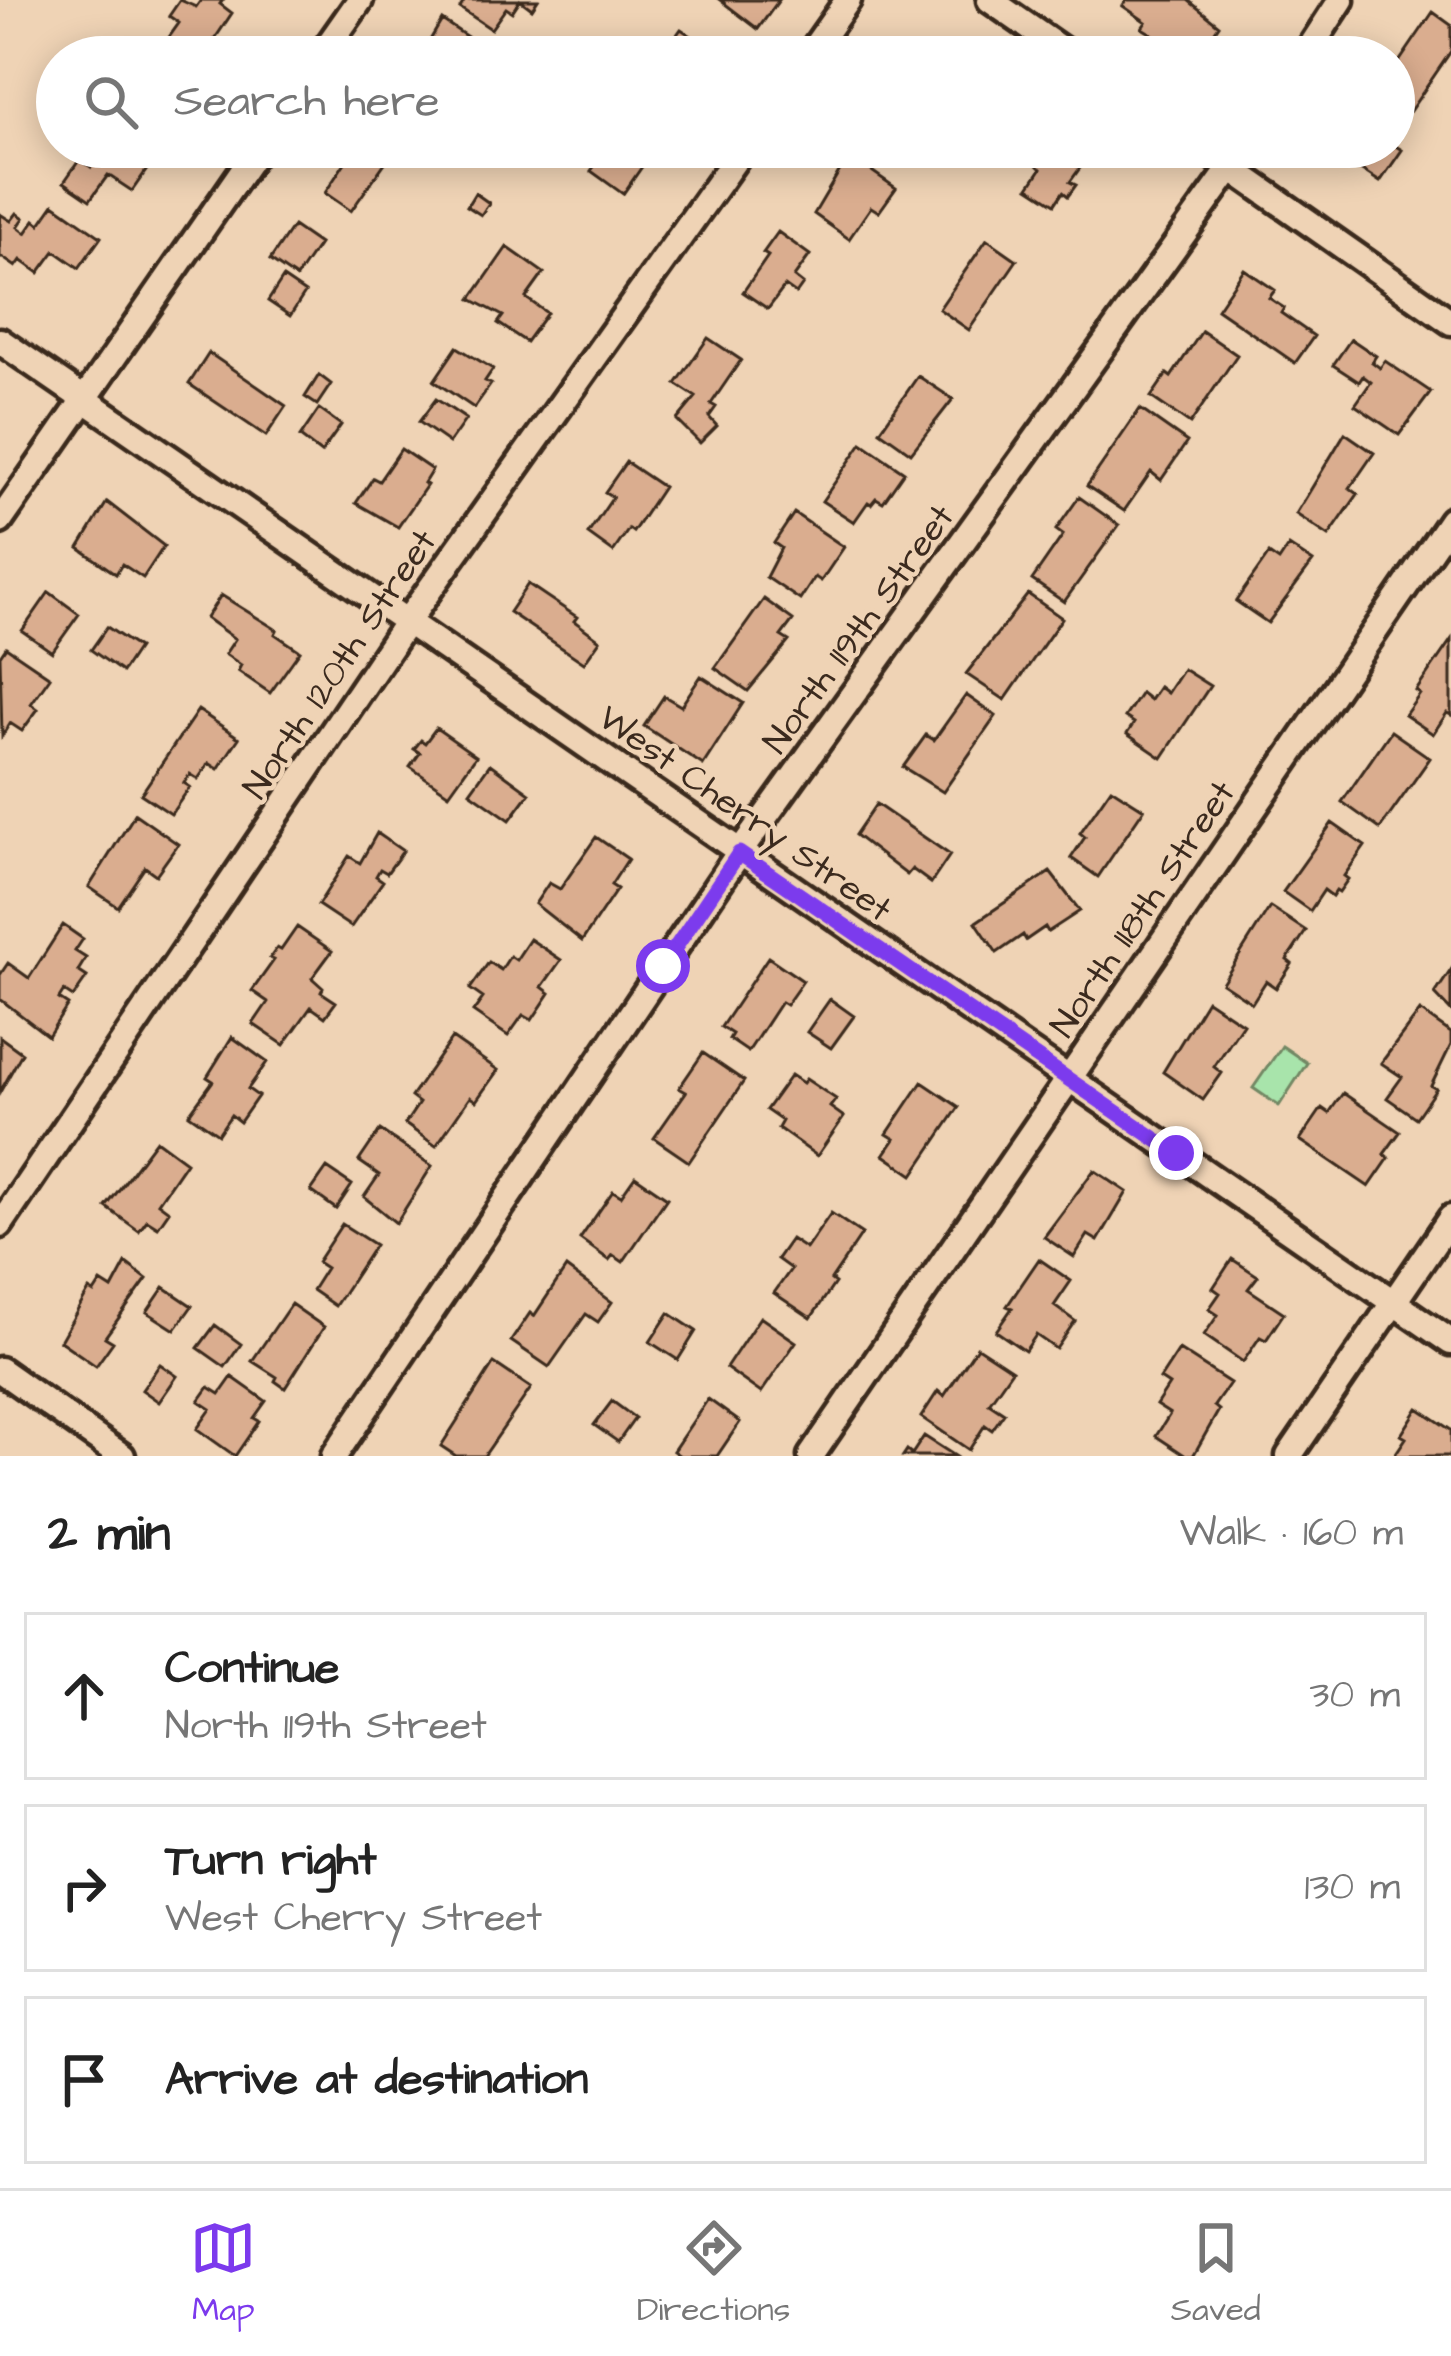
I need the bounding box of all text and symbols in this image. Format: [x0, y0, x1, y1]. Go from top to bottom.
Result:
search box [36, 36, 1415, 168]
icon: search [78, 69, 144, 135]
text: Search here [174, 71, 440, 133]
street label: North 119th Street [751, 494, 967, 765]
street label: North 120th Street [231, 519, 450, 809]
street label: West Cherry Street [587, 693, 902, 935]
street label: North 118th Street [1038, 770, 1248, 1048]
route start [636, 939, 690, 993]
route end [1149, 1126, 1203, 1180]
text: 2 min [48, 1499, 171, 1570]
text: Walk · 160 m [1180, 1507, 1403, 1561]
text: Continue [165, 1638, 339, 1700]
icon: ahead [51, 1663, 117, 1729]
text: 30 m [1310, 1669, 1400, 1723]
text: North 119th Street [165, 1700, 487, 1754]
text: Turn right [165, 1830, 377, 1892]
icon: right [51, 1855, 117, 1921]
text: 130 m [1305, 1861, 1400, 1915]
text: West Cherry Street [165, 1892, 542, 1946]
icon: arrive [51, 2047, 117, 2113]
text: Arrive at destination [165, 2049, 588, 2111]
tab: Map [190, 2215, 256, 2333]
tab: Directions [637, 2215, 790, 2333]
tab: Saved [1171, 2215, 1261, 2333]

